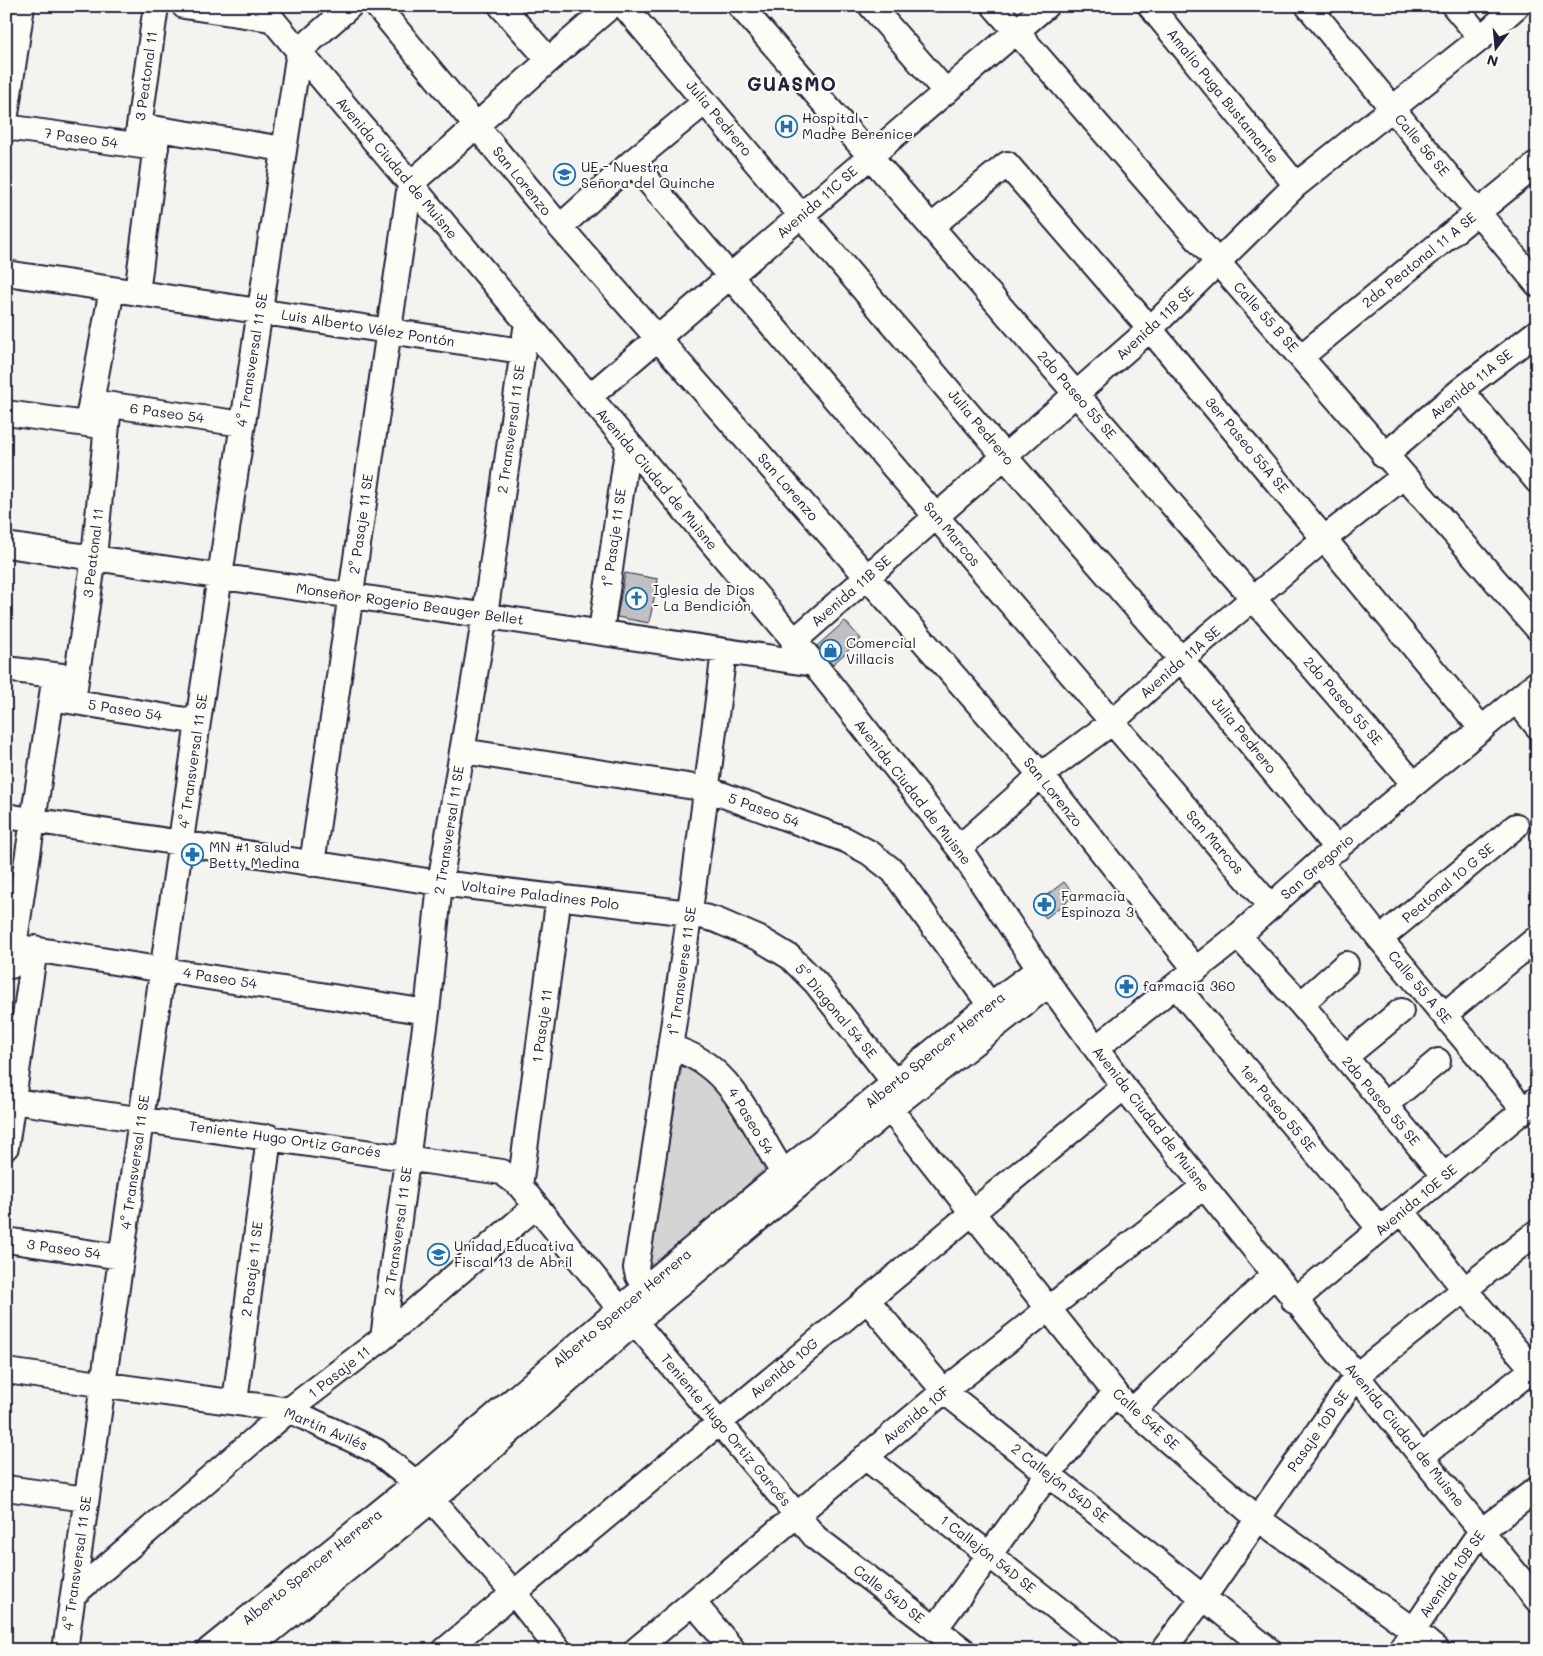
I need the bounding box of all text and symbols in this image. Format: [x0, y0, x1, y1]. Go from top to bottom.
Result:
north arrow [1470, 22, 1520, 72]
street label: Amalio Puga Bustamante [1163, 24, 1284, 167]
street label: 3 Peatonal 11 [130, 30, 161, 122]
text: N [1485, 50, 1500, 72]
district label: GUASMO [747, 71, 837, 96]
street label: Julia Pedrero [682, 76, 757, 160]
street label: Avenida Ciudad de Muisne [332, 93, 462, 243]
place label: Hospital - Madre Berenice [802, 108, 913, 143]
street label: Calle 56 SE [1391, 109, 1454, 180]
hospital icon: Hospital - Madre Berenice [774, 114, 798, 138]
street label: 7 Paseo 54 [43, 123, 120, 152]
street label: San Lorenzo [489, 142, 556, 219]
place label: UE - Nuestra Señora del Quinche [581, 157, 715, 192]
street label: Avenida 11C SE [772, 161, 861, 242]
school or university icon: UE - Nuestra Señora del Quinche [553, 163, 577, 187]
street label: 2da Peatonal 11 A SE [1358, 208, 1480, 312]
street label: Calle 55 B SE [1230, 277, 1303, 356]
street label: Avenida 11B SE [1112, 282, 1198, 364]
street label: 4° Transversal 11 SE [232, 291, 272, 428]
street label: Luis Alberto Vélez Pontón [280, 304, 456, 351]
street label: Avenida 11A SE [1425, 344, 1516, 423]
street label: 2do Paseo 55 SE [1034, 346, 1121, 443]
street label: 2 Transversal 11 SE [492, 363, 529, 495]
street label: Julia Pedrero [944, 385, 1019, 469]
street label: 3er Paseo 55A SE [1201, 392, 1293, 497]
street label: 6 Paseo 54 [129, 398, 206, 427]
street label: Avenida Ciudad de Muisne [592, 404, 722, 554]
street label: San Lorenzo [754, 449, 823, 525]
street label: 2° Pasaje 11 SE [344, 472, 377, 575]
street label: 1° Pasaje 11 SE [597, 487, 630, 589]
street label: San Marcos [920, 497, 985, 570]
street label: 3 Peatonal 11 [78, 507, 107, 599]
street label: Avenida 11B SE [807, 551, 895, 631]
street label: Monseñor Rogerio Beauger Bellet [295, 578, 525, 629]
place label: Iglesia de Dios - La Bendición [653, 580, 755, 615]
church icon: Iglesia de Dios - La Bendición [625, 586, 649, 610]
street label: Avenida 11A SE [1135, 621, 1224, 702]
place label: Comercial Villacis [846, 633, 916, 668]
shop icon: Comercial Villacis [818, 639, 842, 663]
street label: 2do Paseo 55 SE [1300, 652, 1387, 749]
street label: 4° Transversal 11 SE [174, 692, 211, 829]
street label: Julia Pedrero [1208, 692, 1281, 777]
street label: 5 Paseo 54 [87, 694, 164, 725]
street label: Avenida Ciudad de Muisne [851, 715, 976, 868]
street label: San Lorenzo [1020, 753, 1087, 830]
street label: 2 Transversal 11 SE [429, 764, 468, 896]
street label: 5 Paseo 54 [726, 788, 803, 831]
street label: San Marcos [1182, 806, 1248, 878]
street label: San Gregorio [1276, 830, 1357, 904]
place label: MN #1 salud Betty Medina [209, 837, 300, 872]
street label: Peatonal 10 G SE [1398, 838, 1498, 927]
pharmacy icon: MN #1 salud Betty Medina [181, 843, 205, 867]
street label: Voltaire Paladines Polo [460, 875, 620, 914]
place label: Farmacia Espinoza 3 [1061, 886, 1134, 921]
pharmacy icon: Farmacia Espinoza 3 [1033, 892, 1057, 916]
street label: 1° Transverse 11 SE [663, 905, 700, 1037]
street label: Calle 55 A SE [1384, 946, 1457, 1027]
street label: 5° Diagonal 54 SE [791, 959, 882, 1062]
street label: 4 Paseo 54 [182, 962, 259, 993]
pharmacy icon: farmacia 360 [1115, 974, 1139, 998]
place label: farmacia 360 [1143, 976, 1235, 995]
street label: Alberto Spencer Herrera [861, 987, 1009, 1112]
street label: 1 Pasaje 11 [527, 988, 556, 1064]
street label: Avenida Ciudad de Muisne [1089, 1042, 1214, 1195]
street label: 2do Paseo 55 SE [1338, 1052, 1425, 1150]
street label: 1er Paseo 55 SE [1236, 1060, 1321, 1155]
street label: 4 Paseo 54 [724, 1084, 779, 1158]
street label: 4° Transversal 11 SE [116, 1093, 153, 1230]
street label: Teniente Hugo Ortiz Garcés [188, 1116, 382, 1161]
street label: Avenida 10E SE [1371, 1160, 1461, 1240]
street label: 2 Transversal 11 SE [379, 1165, 416, 1297]
street label: 2 Pasaje 11 SE [236, 1220, 267, 1318]
street label: 3 Paseo 54 [26, 1234, 103, 1263]
place label: Unidad Educativa Fiscal 13 de Abril [454, 1236, 574, 1271]
school or university icon: Unidad Educativa Fiscal 13 de Abril [426, 1242, 450, 1266]
street label: Alberto Spencer Herrera [548, 1244, 695, 1371]
street label: Avenida 10G [745, 1333, 822, 1402]
street label: 1 Pasaje 11 [304, 1341, 374, 1402]
street label: Teniente Hugo Ortiz Garcés [657, 1349, 796, 1510]
street label: Avenida Ciudad de Muisne [1341, 1359, 1469, 1510]
street label: Avenida 10F [878, 1381, 953, 1448]
street label: Calle 54E SE [1109, 1384, 1184, 1454]
street label: Pasaje 10D SE [1282, 1386, 1353, 1475]
street label: Martín Avilés [282, 1402, 371, 1455]
street label: 2 Callejón 54D SE [1008, 1439, 1113, 1527]
street label: 4° Transversal 11 SE [58, 1494, 95, 1631]
street label: Alberto Spencer Herrera [238, 1504, 386, 1629]
street label: 1 Callejón 54D SE [936, 1510, 1040, 1597]
street label: Avenida 10B SE [1414, 1526, 1489, 1621]
street label: Calle 54D SE [850, 1560, 929, 1627]

